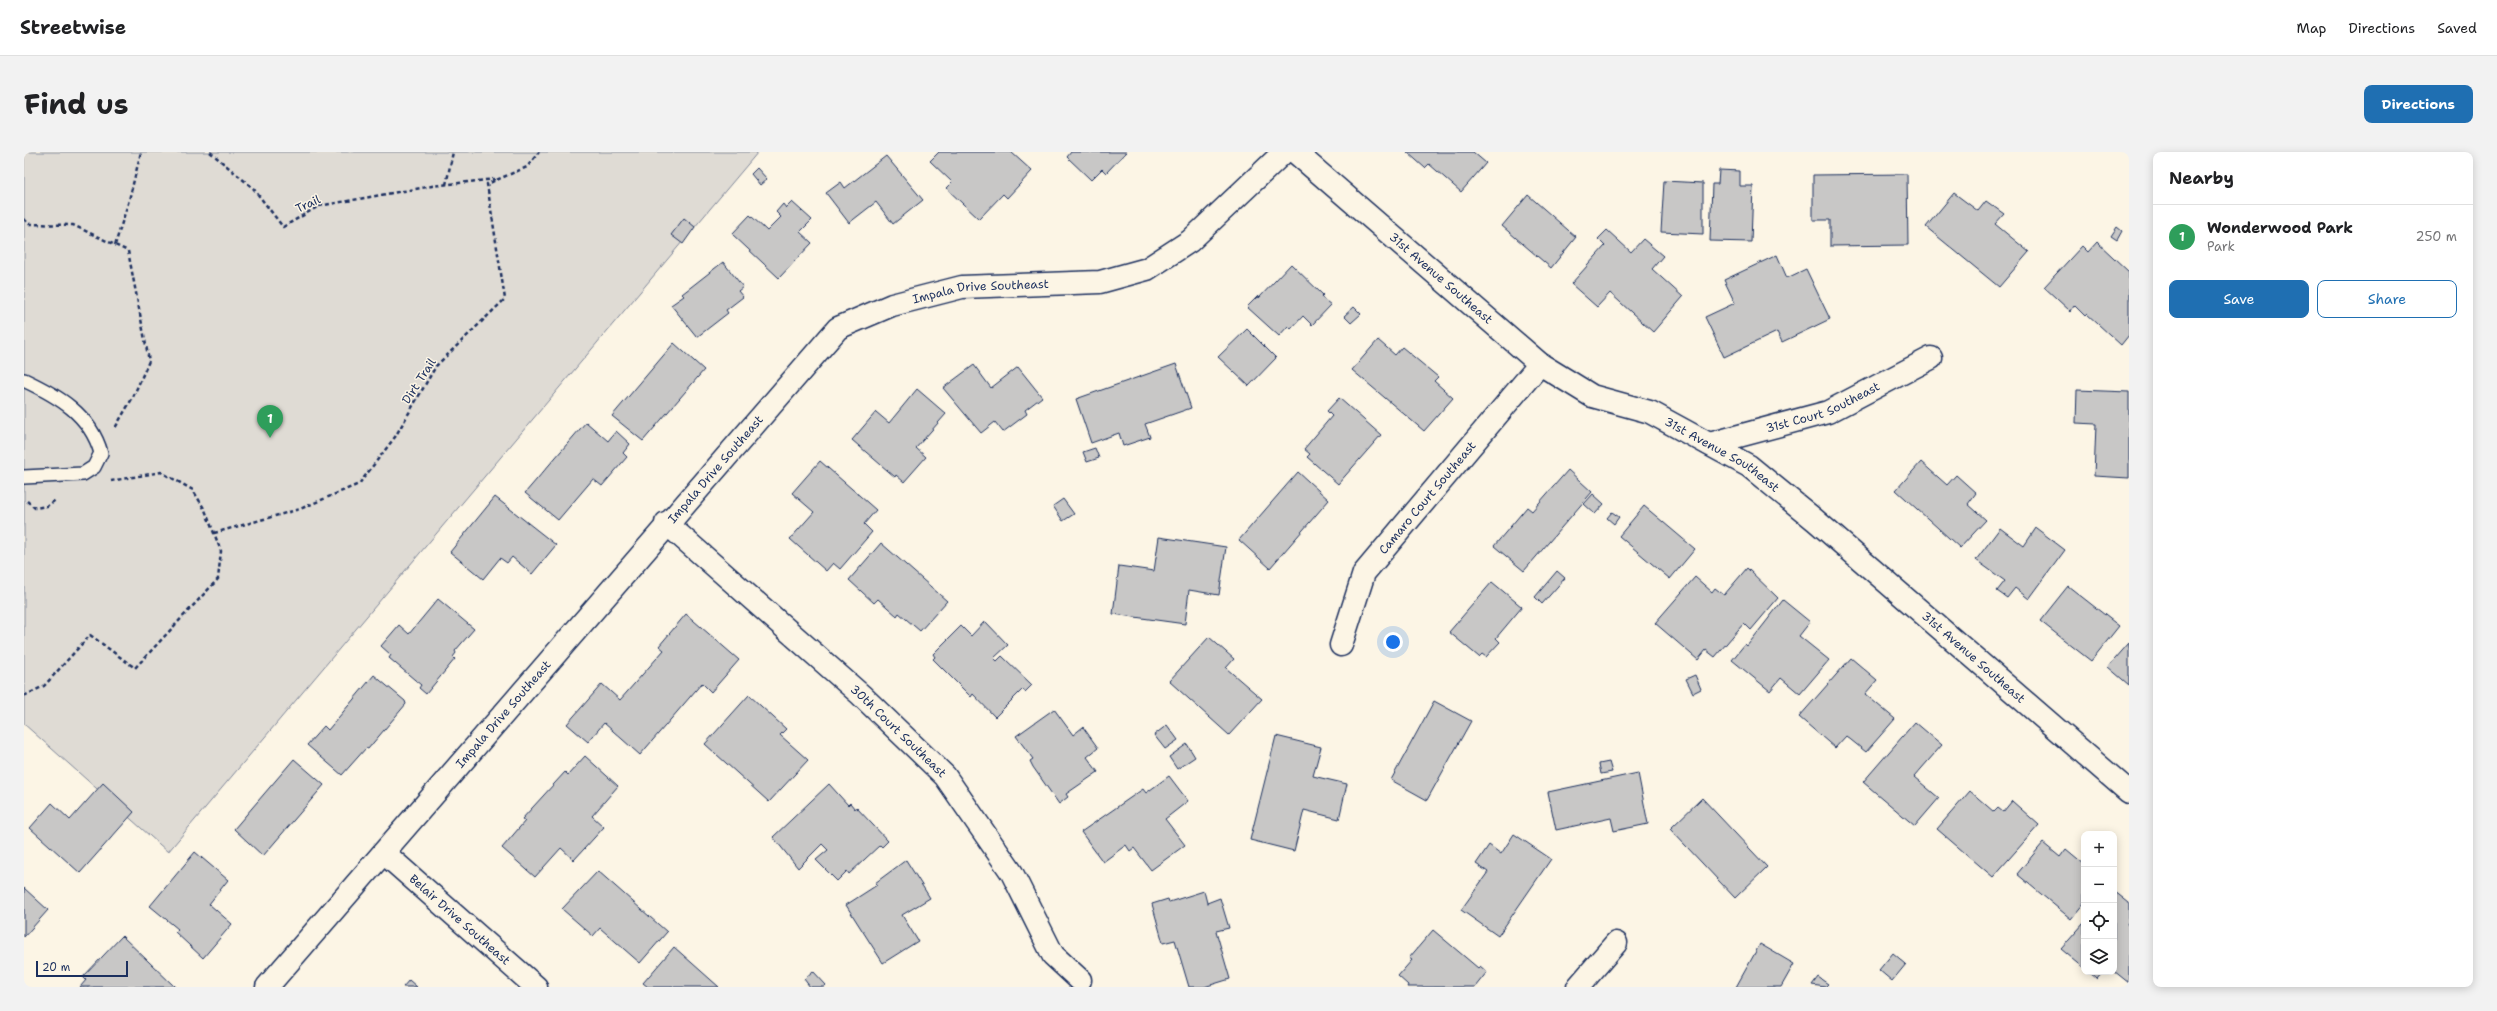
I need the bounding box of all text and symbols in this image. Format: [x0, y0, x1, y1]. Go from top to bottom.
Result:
text: Streetwise [20, 15, 126, 40]
text: Map [2297, 19, 2327, 37]
text: Directions [2349, 19, 2415, 37]
text: Saved [2437, 19, 2477, 37]
text: Find us [24, 85, 129, 123]
button: Directions [2364, 85, 2473, 123]
text: Nearby [2169, 167, 2234, 189]
street label: Trail [293, 191, 323, 217]
text: Wonderwood Park [2207, 218, 2353, 238]
text: 1 [2179, 228, 2185, 245]
text: 250 m [2416, 228, 2457, 245]
street label: 31st Avenue Southeast [1386, 229, 1496, 328]
text: Park [2207, 238, 2235, 255]
street label: Impala Drive Southeast [911, 276, 1049, 307]
button: Save [2169, 280, 2309, 318]
button: Share [2317, 280, 2457, 318]
street label: Dirt Trail [398, 355, 440, 407]
street label: 31st Court Southeast [1764, 378, 1883, 436]
pin: 1 [257, 405, 283, 438]
street label: Impala Drive Southeast [664, 412, 767, 527]
street label: 31st Avenue Southeast [1662, 413, 1783, 496]
street label: Camaro Court Southeast [1375, 438, 1479, 557]
street label: 31st Avenue Southeast [1918, 608, 2029, 707]
your location [1383, 632, 1403, 652]
street label: Impala Drive Southeast [452, 657, 555, 771]
street label: 30th Court Southeast [847, 681, 950, 781]
map controls [2081, 831, 2117, 975]
button: + [2081, 831, 2117, 867]
button: − [2081, 867, 2117, 903]
street label: Belair Drive Southeast [406, 871, 514, 969]
button: locate [2081, 903, 2117, 939]
button: layers [2081, 939, 2117, 975]
scale bar [36, 959, 128, 978]
text: 20 m [42, 960, 70, 975]

